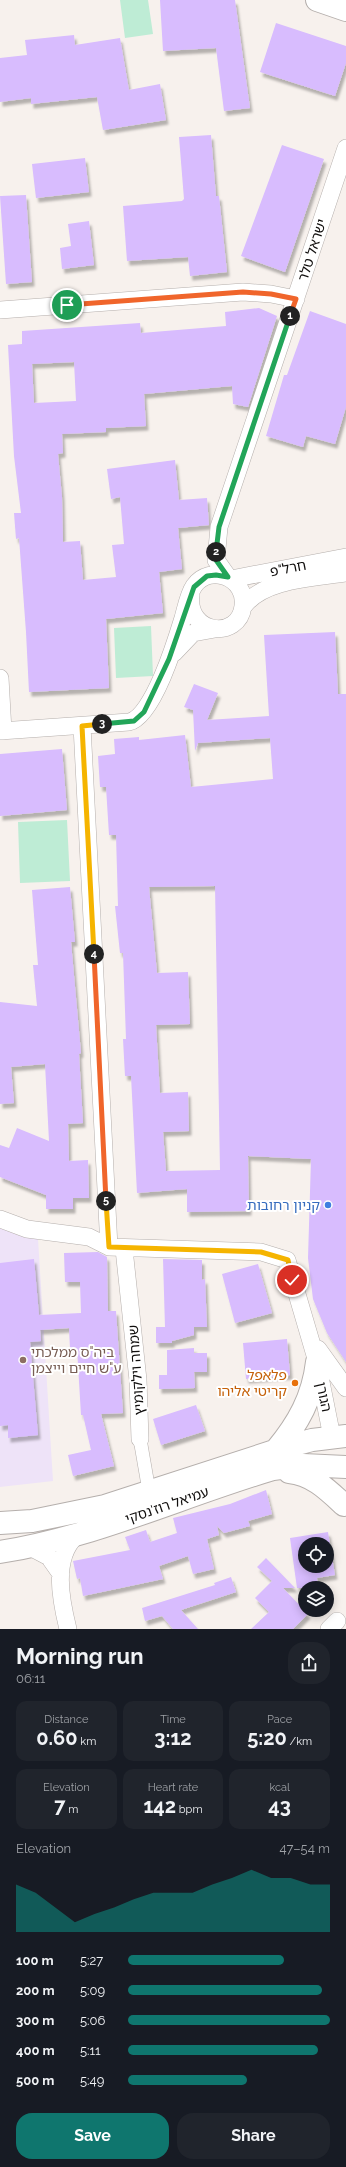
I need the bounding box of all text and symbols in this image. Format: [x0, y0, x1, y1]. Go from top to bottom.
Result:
street label: ישראל טלר [294, 217, 330, 283]
pin [50, 288, 84, 322]
icon: arrive [56, 294, 78, 316]
pin: 1 [280, 306, 300, 326]
text: 1 [287, 309, 293, 322]
pin: 2 [206, 542, 226, 562]
text: 2 [213, 545, 219, 558]
street label: חרל"פ [269, 557, 307, 579]
pin: 3 [92, 714, 112, 734]
text: 3 [99, 717, 105, 730]
pin: 4 [84, 944, 104, 964]
text: 4 [91, 947, 97, 960]
pin: 5 [96, 1191, 116, 1211]
text: 5 [103, 1194, 109, 1207]
place label: קניון רחובות [247, 1197, 320, 1213]
marker: קניון רחובות [323, 1200, 333, 1210]
pin [275, 1263, 309, 1297]
icon: check [281, 1269, 303, 1291]
street label: שמחה וילקומיץ [125, 1324, 147, 1416]
place label: ביה"ס ממלכתי ע"ש חיים וייצמן [31, 1344, 122, 1376]
marker: ביה"ס ממלכתי ע"ש חיים וייצמן [18, 1355, 28, 1365]
place label: פלאפל קריטי אליהו [217, 1367, 287, 1399]
marker: פלאפל קריטי אליהו [290, 1378, 300, 1388]
street label: הגורן [313, 1381, 335, 1413]
street label: עמיאל רוז'נסקי [123, 1483, 211, 1527]
map controls [298, 1537, 334, 1617]
button: locate [298, 1537, 334, 1573]
button: layers [298, 1581, 334, 1617]
button: share [288, 1642, 330, 1684]
text: Morning run [16, 1643, 144, 1669]
text: 06:11 [16, 1671, 45, 1686]
text: Distance [44, 1713, 88, 1726]
text: Time [160, 1713, 186, 1726]
text: Pace [267, 1713, 292, 1726]
text: 0.60 [36, 1726, 78, 1750]
text: 3:12 [154, 1726, 192, 1750]
text: 5:20 [247, 1726, 287, 1750]
text: km [78, 1735, 96, 1748]
text: /km [287, 1735, 312, 1748]
text: Elevation [43, 1781, 90, 1794]
text: Heart rate [148, 1781, 198, 1794]
text: kcal [269, 1781, 290, 1794]
text: 7 [54, 1794, 65, 1818]
text: 142 [143, 1794, 176, 1818]
text: 43 [268, 1794, 291, 1818]
text: m [65, 1803, 78, 1816]
text: bpm [176, 1803, 203, 1816]
text: Elevation [16, 1841, 71, 1856]
text: 47–54 m [280, 1841, 330, 1856]
text: 100 m [16, 1953, 54, 1968]
text: 5:27 [80, 1953, 103, 1968]
text: 200 m [16, 1983, 55, 1998]
text: 5:09 [80, 1983, 105, 1998]
text: 300 m [16, 2013, 54, 2028]
text: 5:06 [80, 2013, 105, 2028]
text: 400 m [16, 2043, 55, 2058]
text: 5:11 [80, 2043, 101, 2058]
text: 500 m [16, 2073, 54, 2088]
text: 5:49 [80, 2073, 104, 2088]
button: Save [16, 2113, 169, 2159]
button: Share [177, 2113, 330, 2159]

